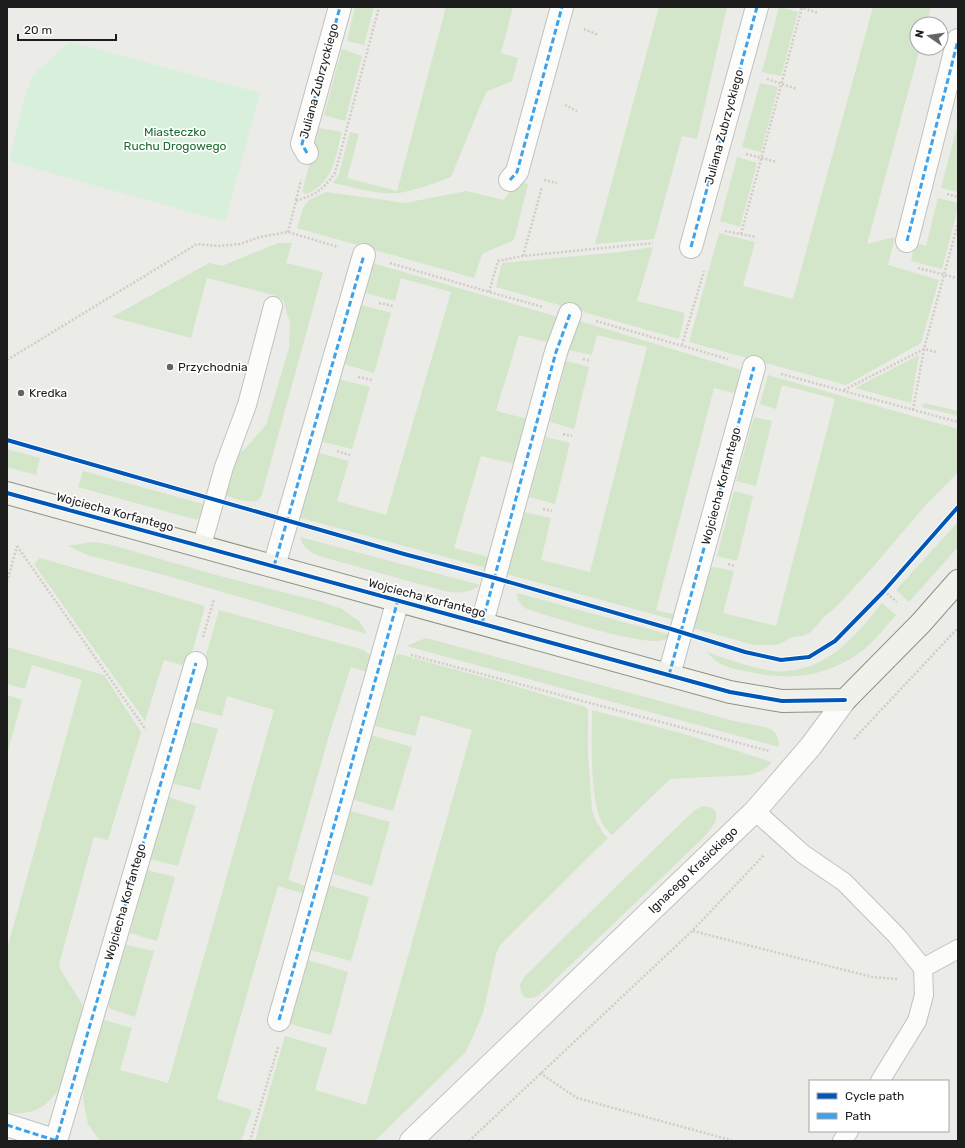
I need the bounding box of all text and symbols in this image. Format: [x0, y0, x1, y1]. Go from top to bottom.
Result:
scale bar [18, 16, 116, 42]
north arrow [909, 16, 949, 56]
street label: Juliana Zubrzyckiego [297, 22, 341, 140]
text: 20 m [24, 23, 52, 37]
text: N [913, 28, 927, 39]
street label: Juliana Zubrzyckiego [702, 68, 746, 186]
park label: Miasteczko Ruchu Drogowego [124, 125, 227, 153]
place label: Przychodnia [178, 360, 248, 374]
marker: Przychodnia [165, 362, 175, 372]
place label: Kredka [29, 386, 67, 400]
marker: Kredka [16, 388, 26, 398]
street label: Wojciecha Korfantego [699, 426, 743, 546]
street label: Wojciecha Korfantego [55, 490, 175, 534]
street label: Wojciecha Korfantego [367, 576, 487, 620]
street label: Ignacego Krasickiego [646, 824, 741, 916]
street label: Wojciecha Korfantego [102, 842, 148, 962]
legend [809, 1080, 949, 1132]
text: Cycle path [845, 1089, 904, 1103]
text: Path [845, 1109, 871, 1123]

